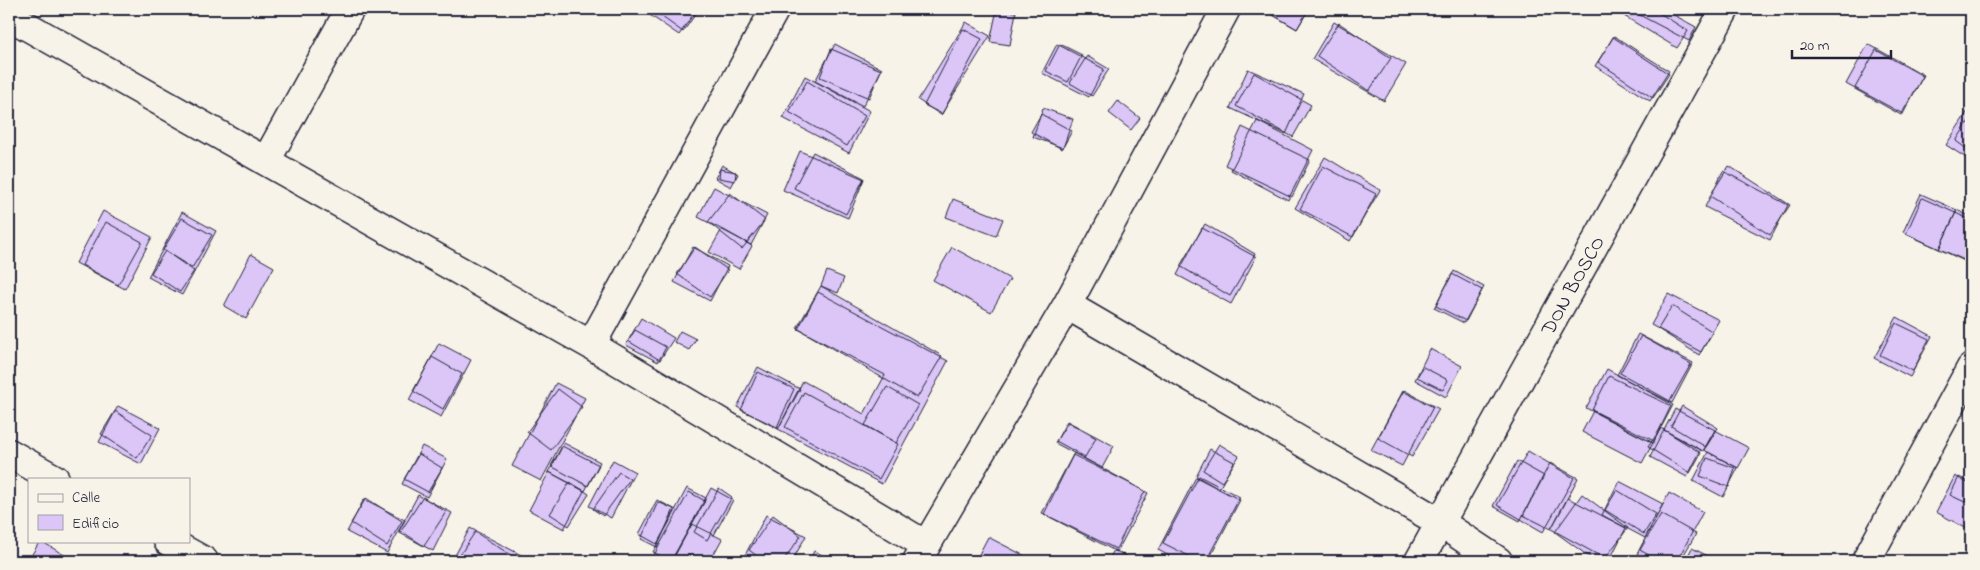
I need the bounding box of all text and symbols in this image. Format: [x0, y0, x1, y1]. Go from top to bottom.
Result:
scale bar [1792, 28, 1891, 60]
text: 20 m [1800, 35, 1830, 57]
street label: DON BOSCO [1535, 231, 1613, 342]
legend [28, 478, 190, 542]
text: Calle [72, 487, 100, 509]
text: Edificio [72, 513, 119, 535]

